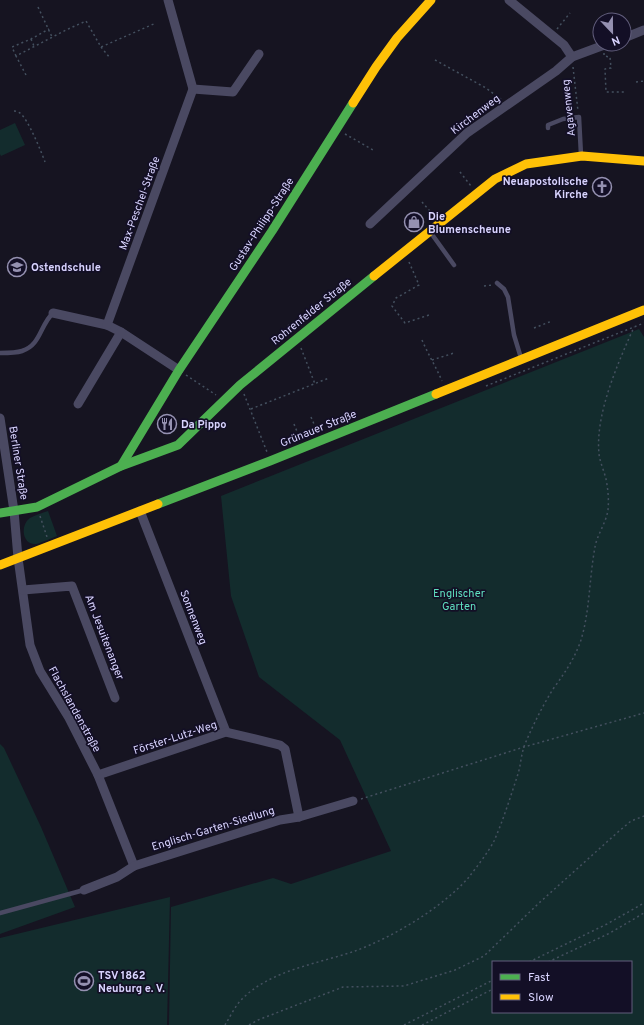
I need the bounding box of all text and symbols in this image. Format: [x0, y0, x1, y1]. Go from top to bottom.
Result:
north arrow [592, 12, 632, 52]
text: N [609, 32, 622, 48]
street label: Agavenweg [559, 79, 579, 137]
street label: Kirchenweg [448, 92, 503, 138]
street label: Max-Peschel-Straße [116, 154, 163, 252]
street label: Gustav-Philipp-Straße [226, 175, 297, 274]
place label: Neuapostolische Kirche [503, 175, 588, 202]
church icon: Neuapostolische Kirche [591, 176, 613, 198]
place label: Die Blumenscheune [428, 210, 511, 237]
shop icon: Die Blumenscheune [403, 211, 425, 233]
school or university icon: Ostendschule [6, 256, 28, 278]
place label: Ostendschule [31, 261, 101, 275]
street label: Rohrenfelder Straße [269, 275, 355, 348]
street label: Grünauer Straße [278, 407, 359, 451]
restaurant icon: Da Pippo [156, 413, 178, 435]
place label: Da Pippo [181, 418, 227, 432]
street label: Berliner Straße [5, 425, 31, 501]
park label: Englischer Garten [433, 587, 486, 614]
street label: Sonnenweg [176, 588, 210, 647]
street label: Am Jesuitenanger [81, 593, 127, 683]
street label: Flachslandenstraße [45, 664, 104, 755]
street label: Förster-Lutz-Weg [132, 718, 219, 758]
street label: Englisch-Garten-Siedlung [150, 804, 276, 854]
legend [492, 961, 632, 1013]
place label: TSV 1862 Neuburg e. V. [98, 969, 165, 996]
sports icon: TSV 1862 Neuburg e. V. [73, 970, 95, 992]
text: Fast [528, 970, 550, 986]
text: Slow [528, 990, 554, 1006]

